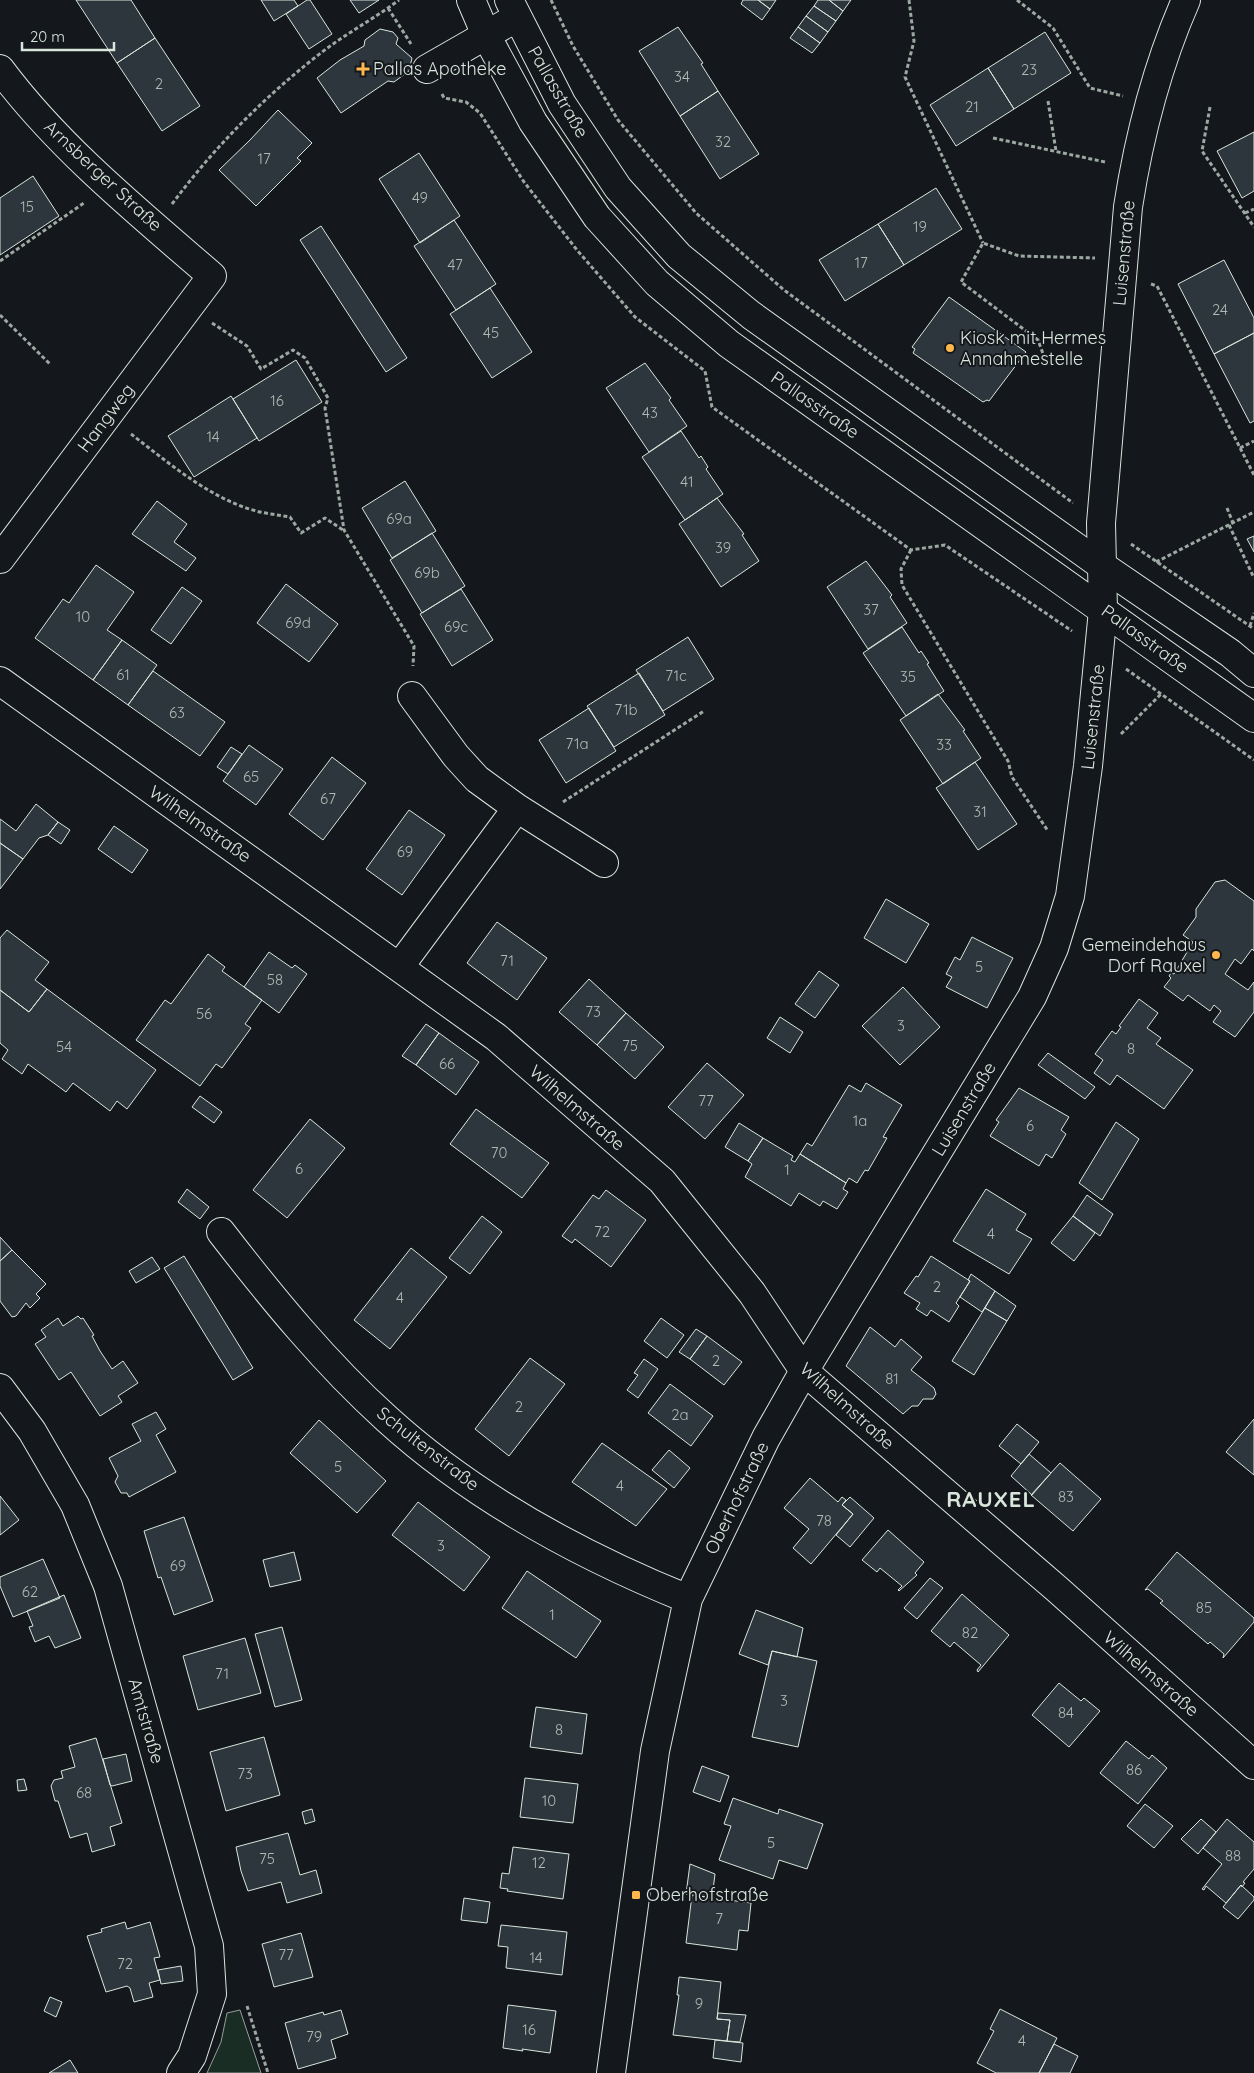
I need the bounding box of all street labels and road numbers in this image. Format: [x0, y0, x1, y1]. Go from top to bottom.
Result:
street label: Pallasstraße [523, 42, 594, 142]
street label: Arnsberger Straße [40, 115, 167, 236]
street label: Luisenstraße [1107, 199, 1140, 307]
street label: Pallasstraße [767, 366, 864, 443]
street label: Hangweg [72, 379, 139, 457]
street label: Pallasstraße [1097, 599, 1193, 678]
street label: Luisenstraße [1076, 663, 1109, 771]
street label: Wilhelmstraße [145, 780, 256, 867]
street label: Luisenstraße [926, 1057, 1001, 1160]
street label: Wilhelmstraße [525, 1060, 630, 1156]
street label: Wilhelmstraße [795, 1357, 899, 1454]
street label: Schultenstraße [372, 1401, 484, 1496]
street label: Oberhofstraße [699, 1438, 774, 1558]
street label: Wilhelmstraße [1099, 1626, 1204, 1722]
street label: Amtstraße [123, 1676, 170, 1766]

